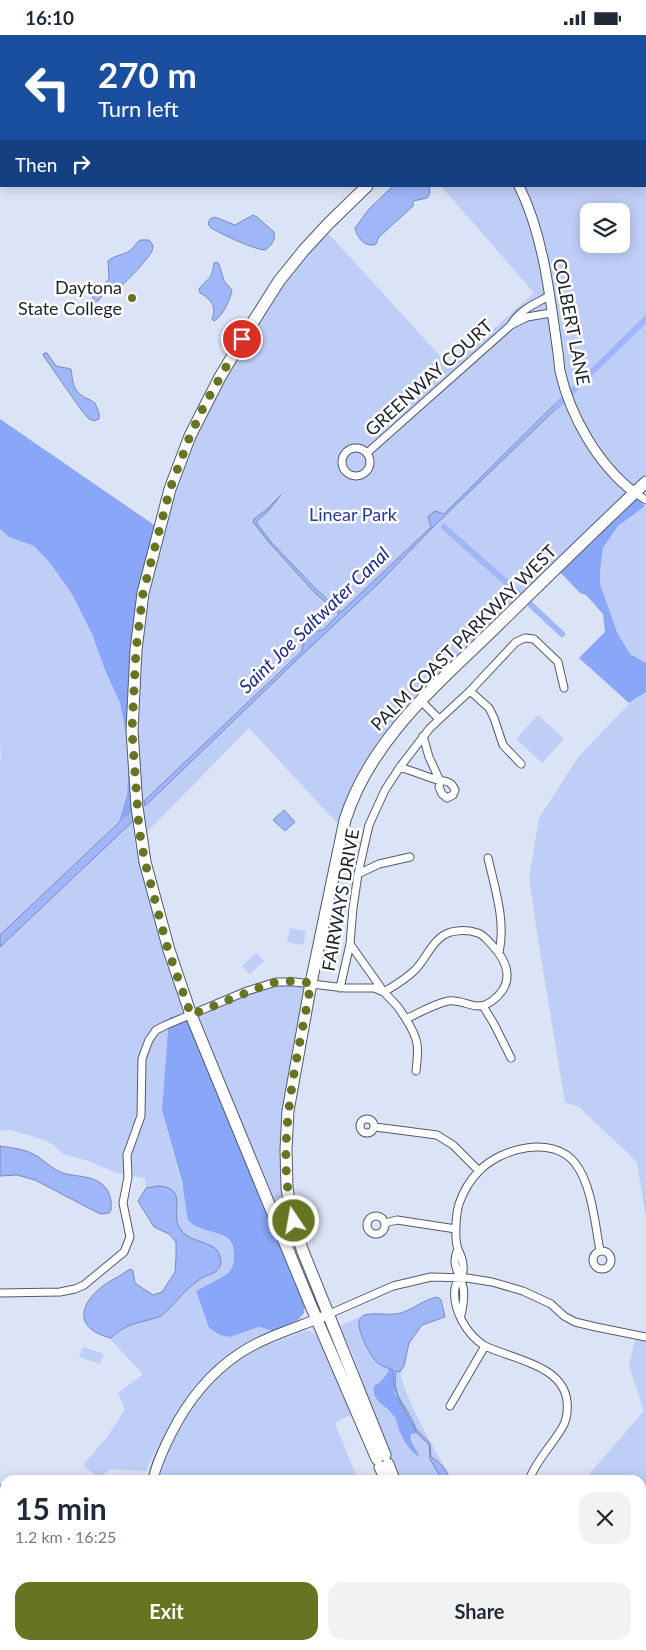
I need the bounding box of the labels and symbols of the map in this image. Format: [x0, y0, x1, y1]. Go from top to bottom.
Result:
street label: COLBERT LANE [549, 257, 595, 387]
place label: Daytona State College [18, 276, 122, 319]
marker: Daytona State College [126, 292, 138, 304]
street label: GREENWAY COURT [360, 314, 497, 440]
pin [221, 318, 263, 360]
park label: Linear Park [309, 503, 398, 525]
street label: PALM COAST PARKWAY WEST [366, 540, 561, 735]
water label: Saint Joe Saltwater Canal [234, 542, 394, 697]
street label: FAIRWAYS DRIVE [317, 827, 363, 973]
position arrow [267, 1194, 319, 1246]

